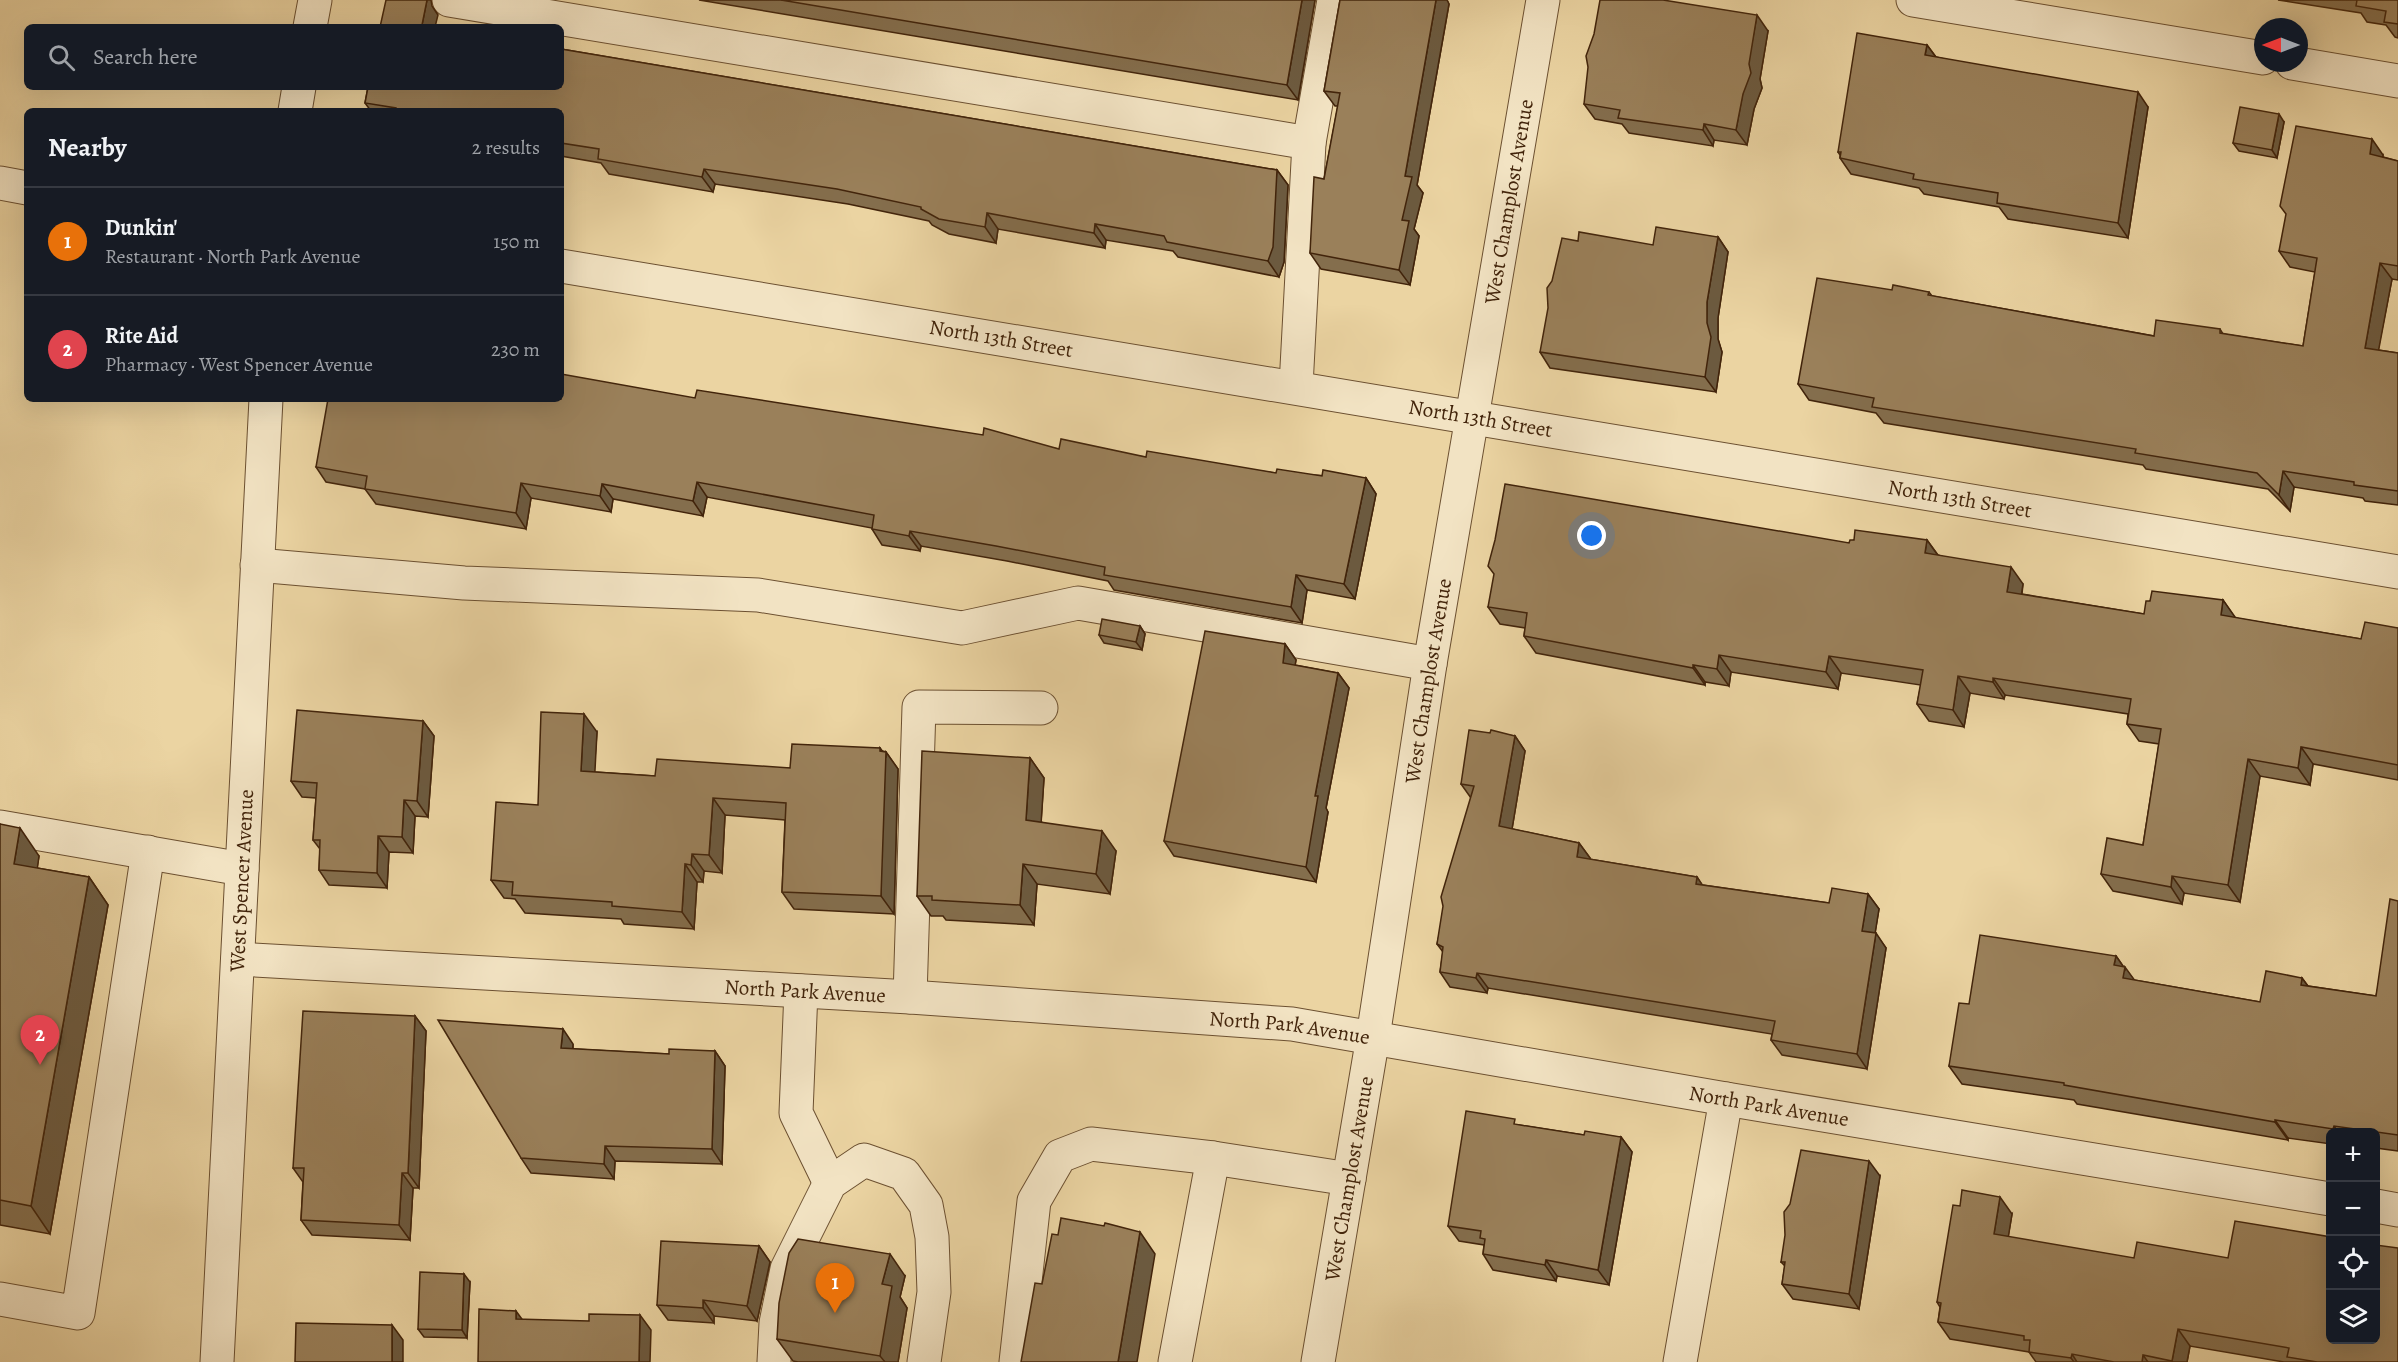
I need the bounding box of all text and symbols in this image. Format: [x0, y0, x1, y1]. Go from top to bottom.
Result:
north arrow [2254, 18, 2308, 72]
search box [24, 24, 564, 90]
icon: search [45, 41, 78, 74]
text: Search here [93, 42, 198, 72]
street label: West Champlost Avenue [1477, 97, 1540, 307]
text: Nearby [48, 130, 127, 165]
text: 2 results [472, 134, 540, 161]
text: Dunkin' [105, 213, 177, 243]
text: 1 [64, 228, 71, 255]
text: 150 m [493, 228, 540, 255]
text: Restaurant · North Park Avenue [105, 243, 360, 270]
street label: North 13th Street [927, 313, 1075, 364]
text: Rite Aid [105, 321, 178, 351]
text: 2 [63, 336, 72, 363]
text: 230 m [491, 336, 540, 363]
text: Pharmacy · West Spencer Avenue [105, 351, 373, 378]
street label: North 13th Street [1406, 393, 1555, 444]
street label: North 13th Street [1886, 473, 2034, 525]
your location [1577, 521, 1606, 550]
street label: West Champlost Avenue [1398, 576, 1458, 786]
street label: West Spencer Avenue [223, 789, 260, 974]
street label: North Park Avenue [724, 973, 887, 1010]
street label: North Park Avenue [1208, 1004, 1372, 1051]
pin: 2 [20, 1016, 60, 1065]
street label: West Champlost Avenue [1318, 1074, 1380, 1284]
street label: North Park Avenue [1687, 1079, 1851, 1133]
map controls [2326, 1128, 2380, 1344]
button: + [2326, 1128, 2380, 1182]
button: − [2326, 1182, 2380, 1236]
button: locate [2326, 1236, 2380, 1290]
pin: 1 [816, 1264, 854, 1313]
button: layers [2326, 1290, 2380, 1344]

